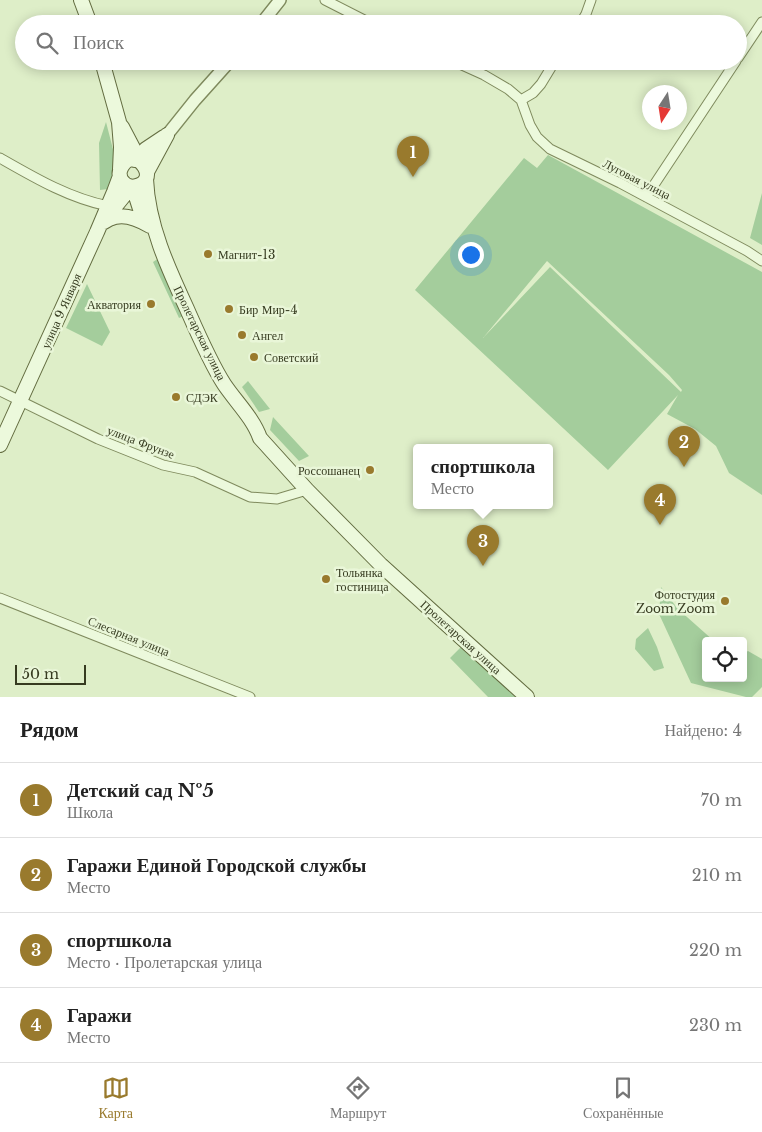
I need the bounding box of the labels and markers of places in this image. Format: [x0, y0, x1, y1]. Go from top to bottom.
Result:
pin: 1 [397, 136, 429, 177]
place label: Магнит-13 [218, 247, 275, 262]
marker: Магнит-13 [202, 248, 214, 260]
place label: Акватория [87, 297, 141, 312]
marker: Акватория [145, 298, 157, 310]
place label: Бир Мир-4 [239, 302, 297, 317]
marker: Бир Мир-4 [223, 303, 235, 315]
place label: Ангел [252, 328, 283, 343]
marker: Ангел [236, 329, 248, 341]
place label: Советский [264, 350, 319, 365]
marker: Советский [248, 351, 260, 363]
place label: СДЭК [186, 390, 219, 405]
marker: СДЭК [170, 391, 182, 403]
pin: 2 [668, 426, 700, 467]
place label: Россошанец [298, 463, 361, 478]
marker: Россошанец [364, 464, 376, 476]
pin: 4 [644, 484, 676, 525]
pin: 3 [467, 525, 499, 566]
place label: Тольянка гостиница [336, 565, 389, 594]
marker: Тольянка гостиница [320, 573, 332, 585]
place label: Фотостудия Zoom Zoom [636, 587, 715, 616]
marker: Фотостудия Zoom Zoom [719, 595, 731, 607]

